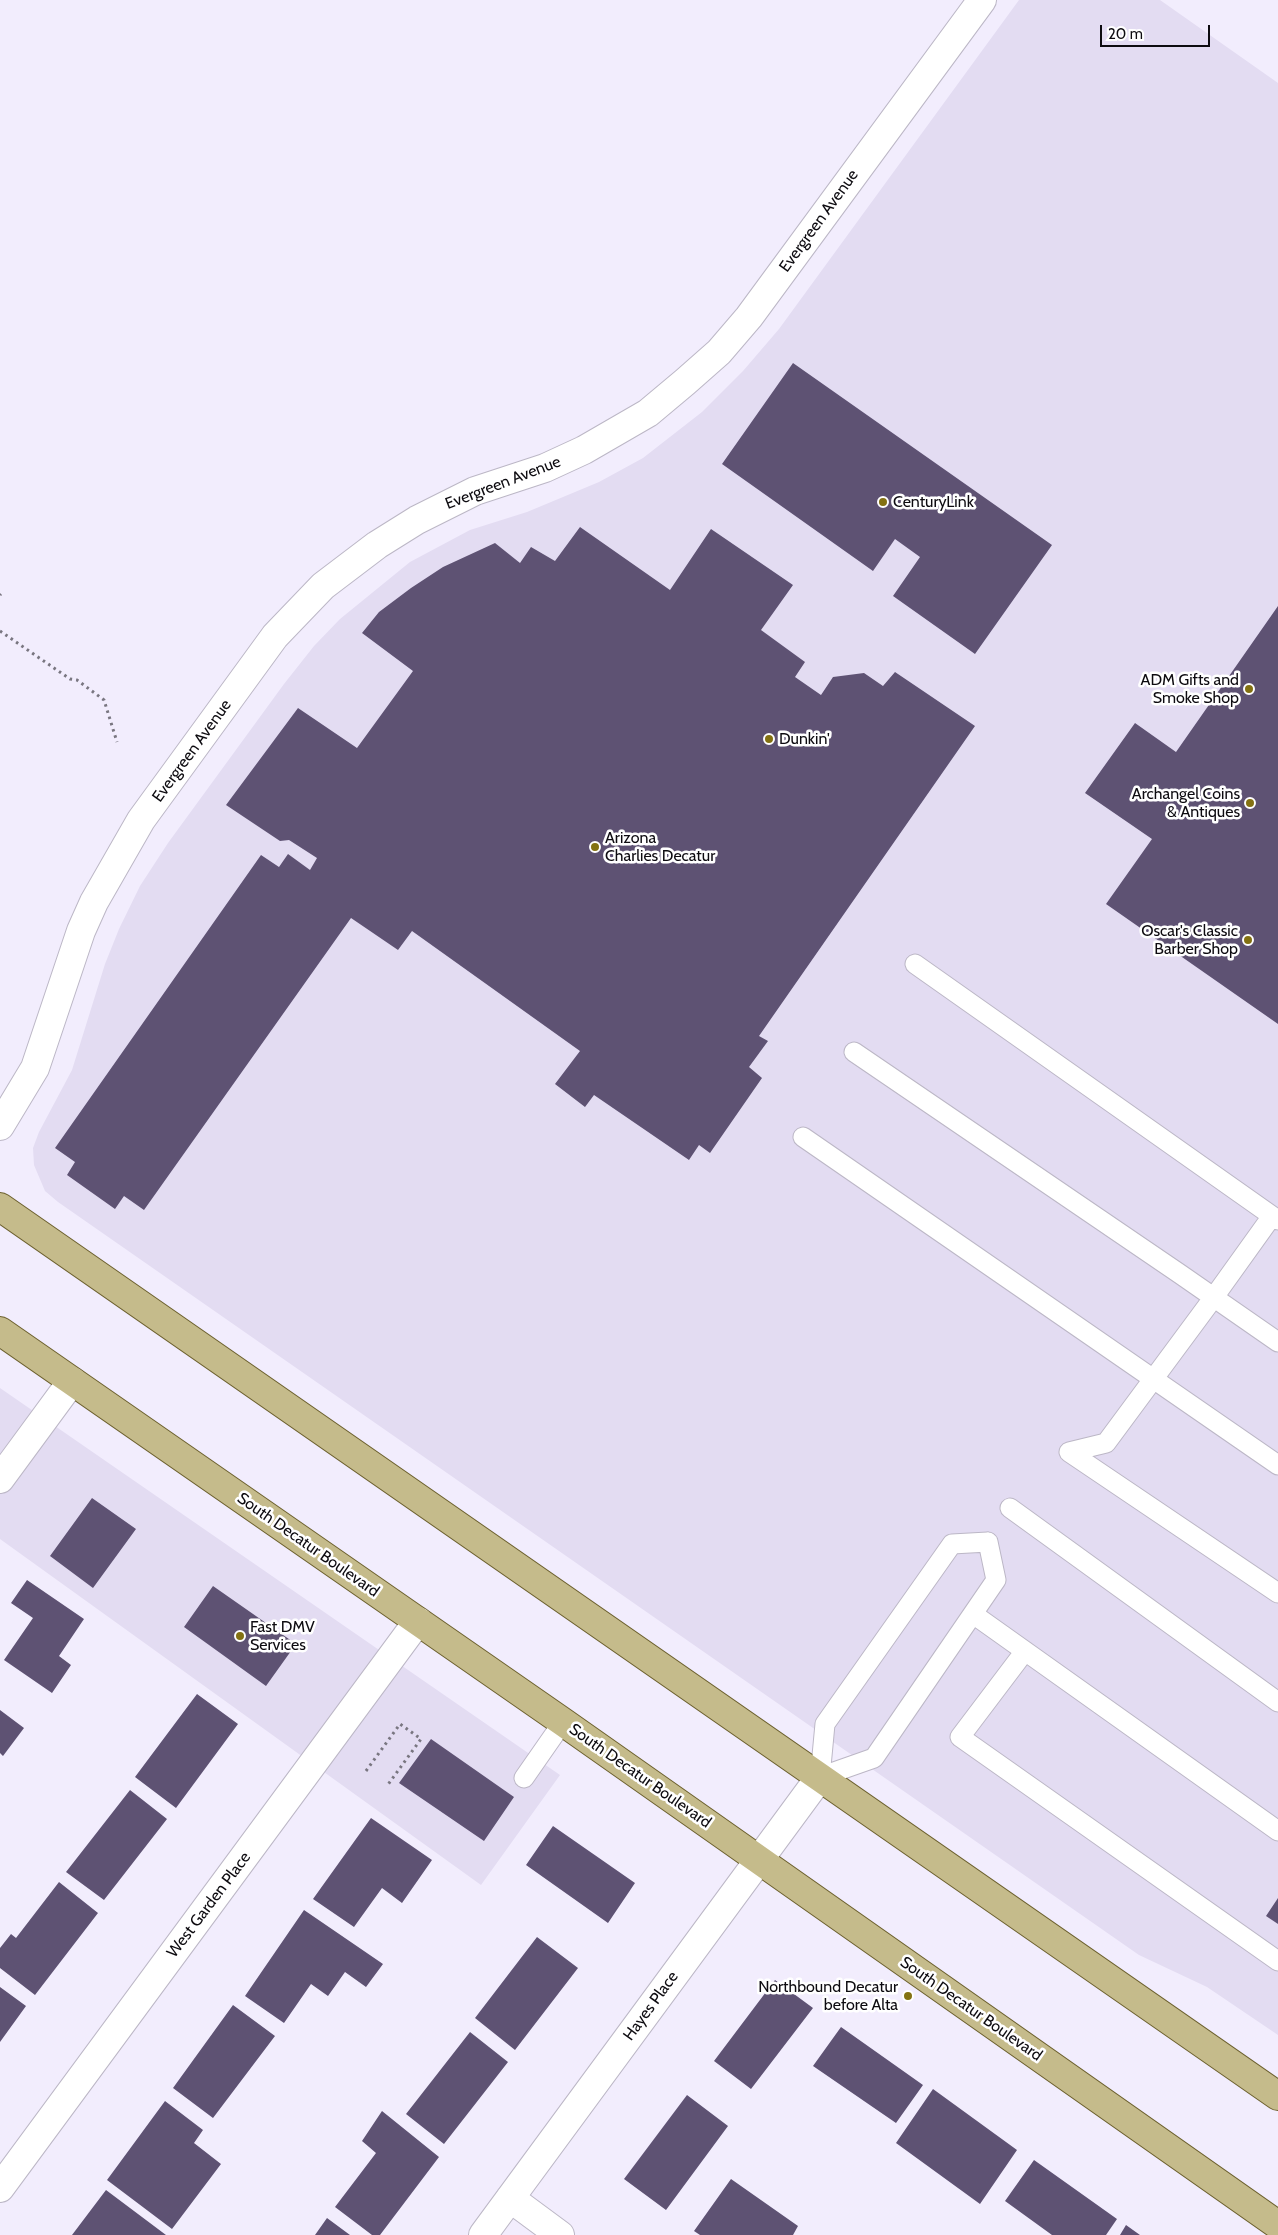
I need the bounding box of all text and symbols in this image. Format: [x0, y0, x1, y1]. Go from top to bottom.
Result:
scale bar [1103, 15, 1213, 47]
text: 20 m [1108, 25, 1143, 43]
street label: Evergreen Avenue [775, 166, 863, 276]
street label: Evergreen Avenue [443, 452, 563, 514]
place label: CenturyLink [893, 492, 974, 512]
marker: CenturyLink [877, 496, 889, 508]
place label: ADM Gifts and Smoke Shop [1141, 670, 1239, 708]
marker: ADM Gifts and Smoke Shop [1243, 683, 1255, 695]
street label: Evergreen Avenue [148, 696, 236, 806]
place label: Dunkin' [779, 729, 830, 749]
marker: Dunkin' [763, 733, 775, 745]
place label: Archangel Coins & Antiques [1132, 784, 1240, 822]
marker: Archangel Coins & Antiques [1244, 797, 1256, 809]
place label: Arizona Charlies Decatur [605, 828, 715, 866]
marker: Arizona Charlies Decatur [589, 841, 601, 853]
place label: Oscar's Classic Barber Shop [1141, 921, 1238, 959]
marker: Oscar's Classic Barber Shop [1242, 934, 1254, 946]
street label: South Decatur Boulevard [233, 1489, 383, 1601]
place label: Fast DMV Services [250, 1617, 315, 1655]
marker: Fast DMV Services [234, 1630, 246, 1642]
street label: South Decatur Boulevard [565, 1720, 715, 1832]
street label: West Garden Place [163, 1848, 255, 1962]
street label: South Decatur Boulevard [896, 1953, 1046, 2065]
street label: Hayes Place [620, 1968, 682, 2044]
place label: Northbound Decatur before Alta [758, 1977, 898, 2015]
marker: Northbound Decatur before Alta [902, 1990, 914, 2002]

